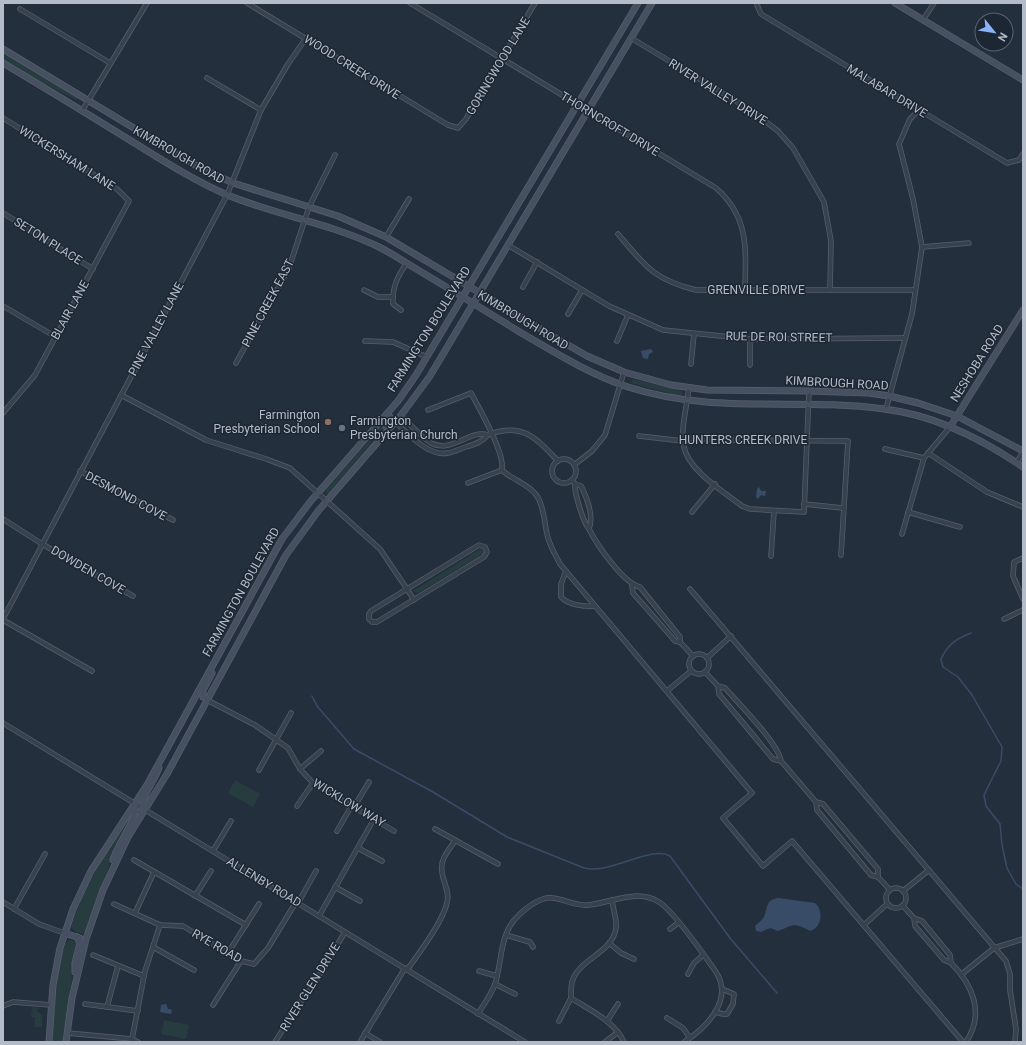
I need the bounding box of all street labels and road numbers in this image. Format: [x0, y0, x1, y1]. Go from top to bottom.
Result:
street label: GORINGWOOD LANE [463, 14, 533, 117]
street label: WOOD CREEK DRIVE [301, 32, 403, 102]
street label: RIVER VALLEY DRIVE [666, 56, 770, 128]
street label: MALABAR DRIVE [844, 61, 930, 121]
street label: THORNCROFT DRIVE [558, 89, 662, 159]
street label: WICKERSHAM LANE [17, 123, 118, 193]
street label: KIMBROUGH ROAD [131, 123, 227, 187]
street label: SETON PLACE [11, 215, 85, 268]
street label: PINE CREEK EAST [239, 257, 297, 349]
street label: FARMINGTON BOULEVARD [385, 264, 473, 394]
street label: BLAIR LANE [48, 278, 92, 342]
street label: PINE VALLEY LANE [125, 280, 187, 378]
street label: GRENVILLE DRIVE [707, 283, 805, 297]
street label: KIMBROUGH ROAD [475, 287, 571, 353]
street label: NESHOBA ROAD [948, 322, 1007, 404]
street label: RUE DE ROI STREET [725, 329, 833, 345]
street label: KIMBROUGH ROAD [785, 373, 889, 393]
street label: HUNTERS CREEK DRIVE [679, 433, 807, 447]
street label: DESMOND COVE [83, 469, 169, 523]
street label: FARMINGTON BOULEVARD [200, 525, 282, 659]
street label: DOWDEN COVE [48, 543, 128, 597]
street label: WICKLOW WAY [310, 776, 388, 831]
street label: ALLENBY ROAD [224, 854, 304, 910]
street label: RYE ROAD [190, 926, 245, 966]
street label: RIVER GLEN DRIVE [277, 940, 343, 1034]

